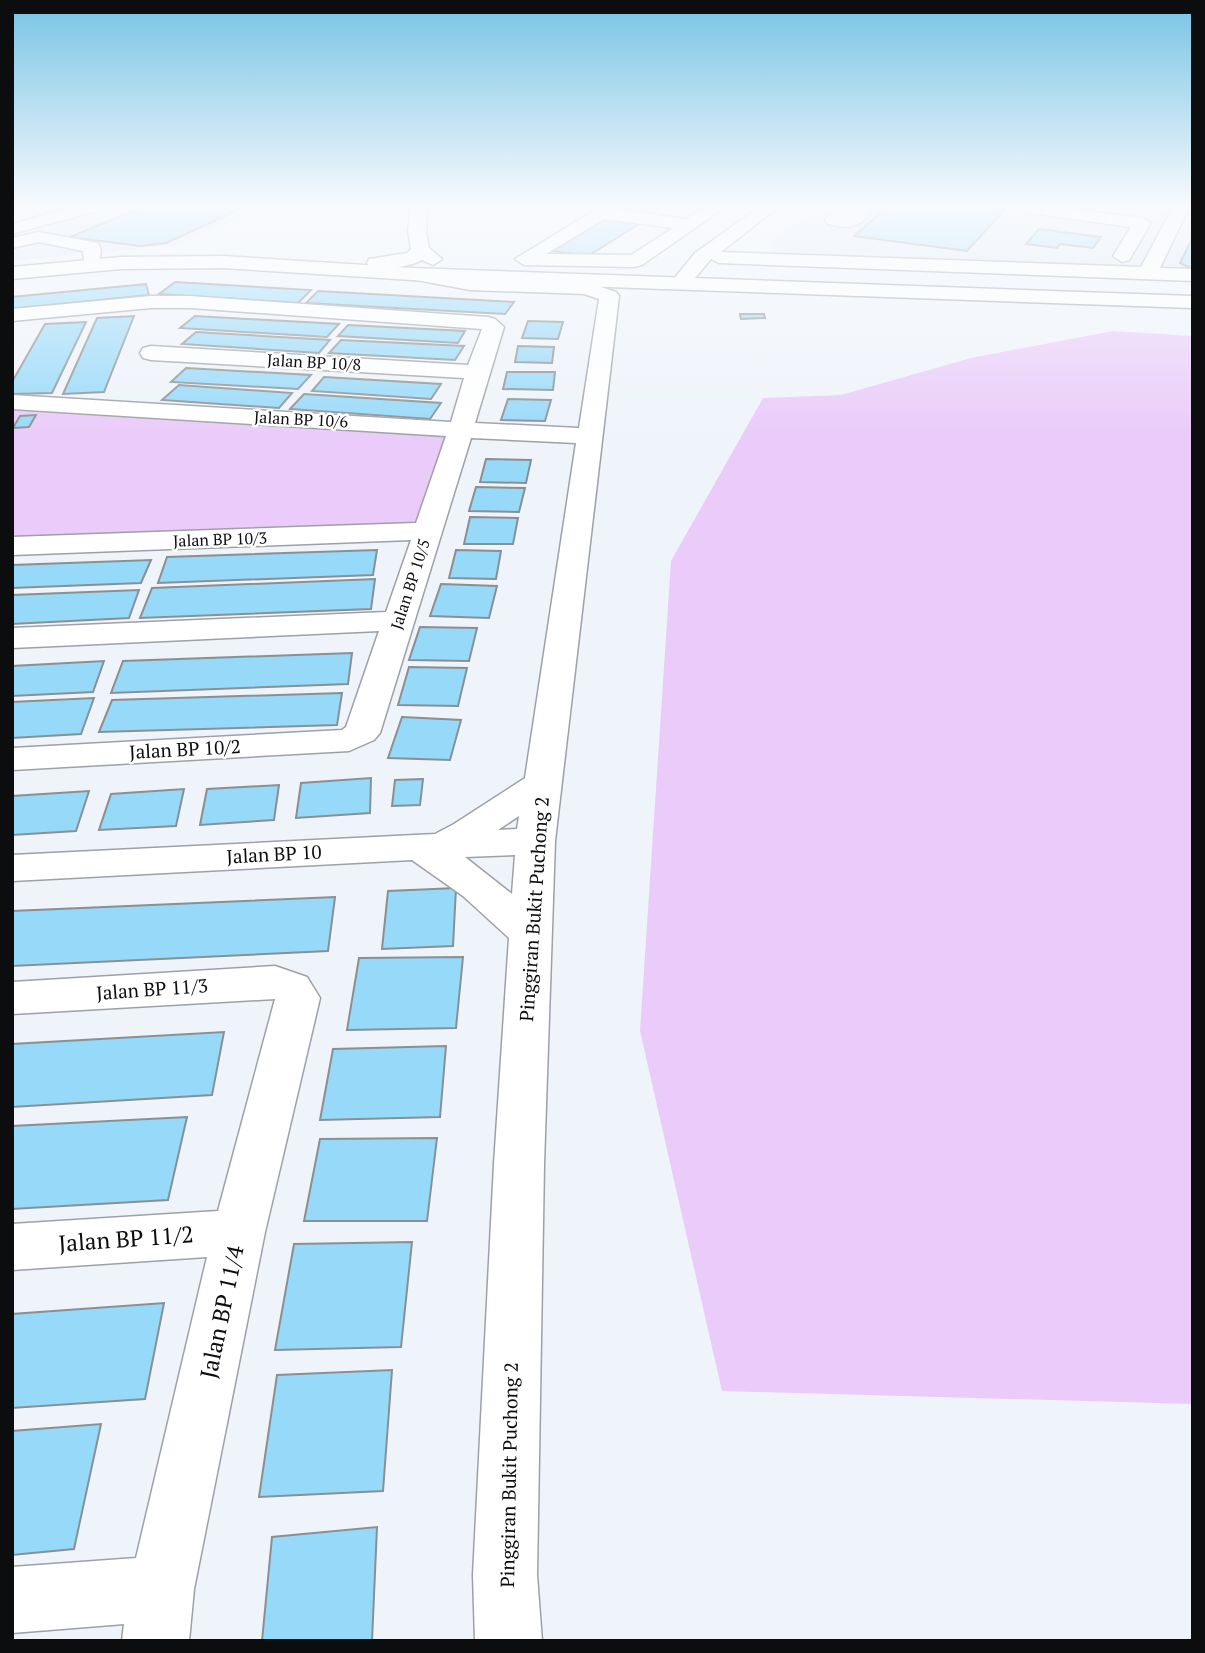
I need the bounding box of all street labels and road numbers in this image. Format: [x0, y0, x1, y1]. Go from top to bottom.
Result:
street label: Jalan BP 10/8 [266, 349, 362, 375]
street label: Jalan BP 10/6 [253, 406, 349, 432]
street label: Jalan BP 10/3 [173, 526, 267, 552]
street label: Jalan BP 10/5 [385, 536, 435, 632]
street label: Jalan BP 10/2 [128, 733, 241, 764]
street label: Pinggiran Bukit Puchong 2 [513, 796, 554, 1022]
street label: Jalan BP 10 [226, 839, 322, 868]
street label: Jalan BP 11/3 [95, 972, 209, 1005]
street label: Jalan BP 11/2 [57, 1218, 195, 1259]
street label: Jalan BP 11/4 [192, 1242, 251, 1381]
street label: Pinggiran Bukit Puchong 2 [494, 1362, 523, 1588]

